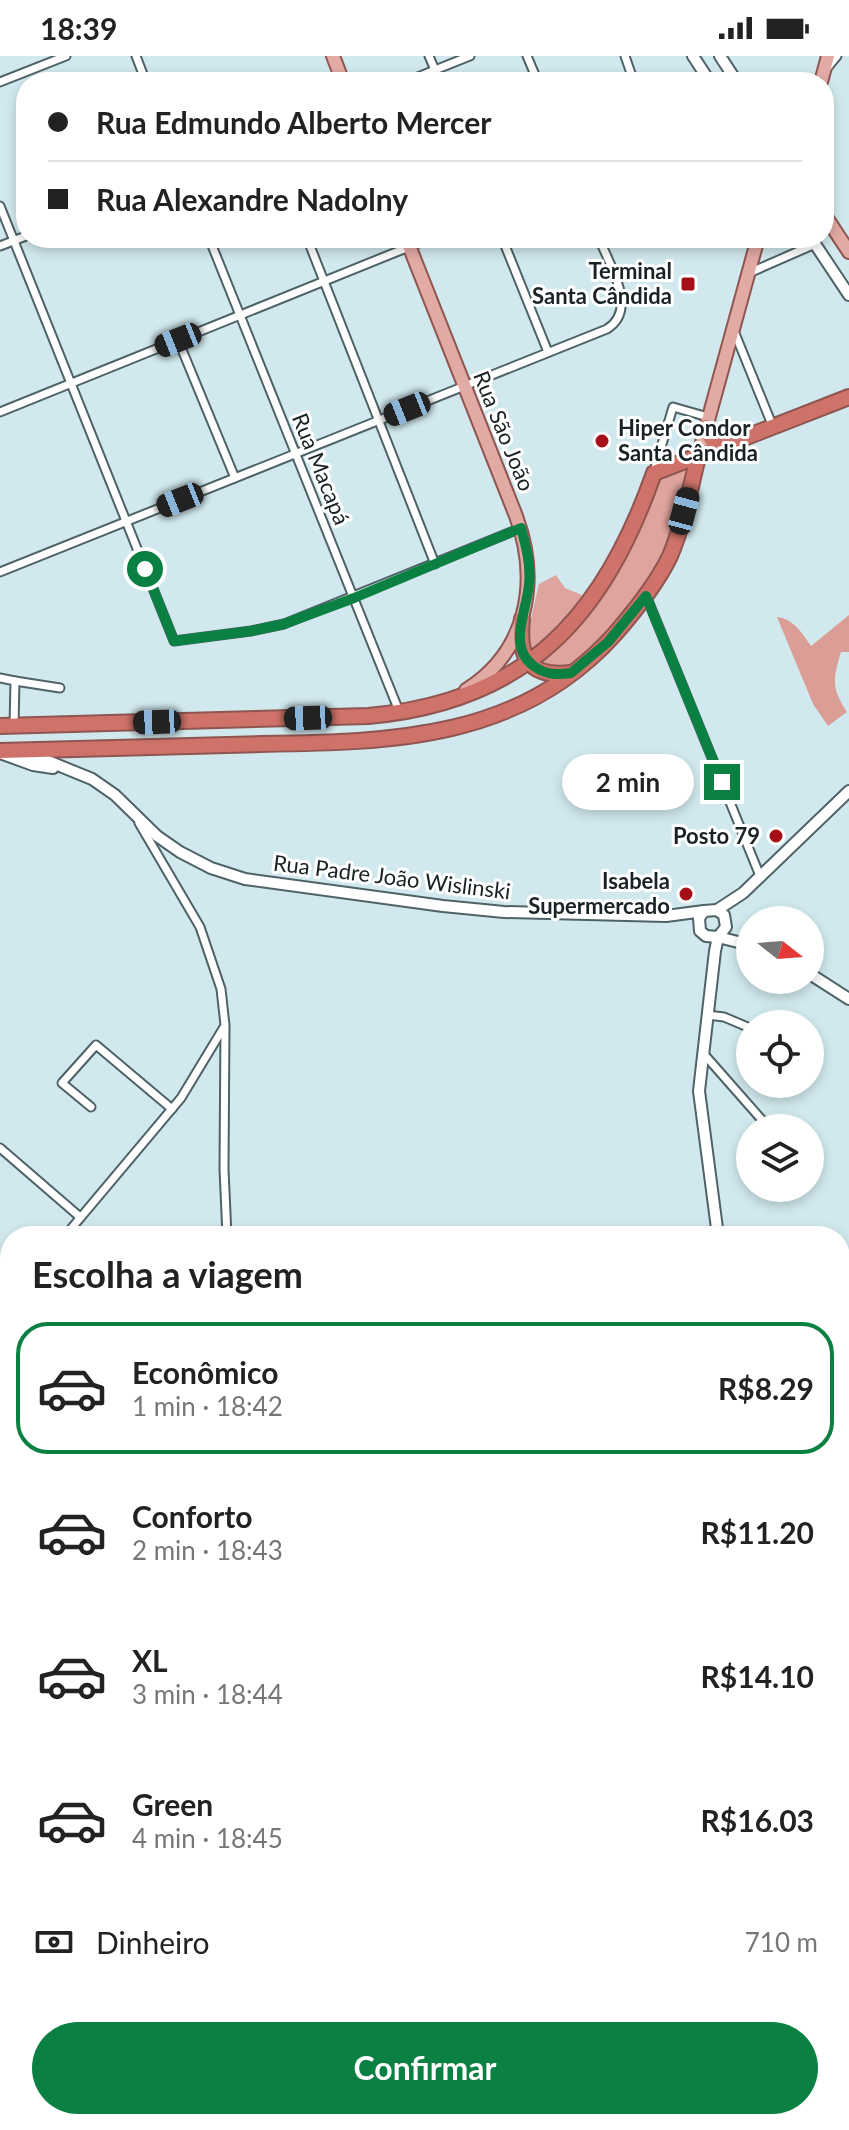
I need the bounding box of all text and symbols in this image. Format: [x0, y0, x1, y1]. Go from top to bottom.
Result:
text: 18:39 [40, 10, 117, 46]
text: Rua Edmundo Alberto Mercer [96, 104, 492, 140]
text: Rua Alexandre Nadolny [96, 181, 408, 217]
place label: Terminal Santa Cândida [532, 257, 672, 309]
marker: Terminal Santa Cândida [679, 275, 697, 293]
car [151, 320, 205, 360]
street label: Rua São João [468, 367, 541, 495]
car [380, 389, 434, 429]
street label: Rua Macapá [287, 409, 356, 529]
place label: Hiper Condor Santa Cândida [618, 414, 758, 466]
marker: Hiper Condor Santa Cândida [593, 432, 611, 450]
car [153, 480, 207, 520]
car [666, 485, 702, 537]
route start [127, 551, 163, 587]
car [284, 705, 332, 731]
car [133, 709, 181, 735]
callout: 2 min [562, 754, 694, 810]
route end [704, 764, 740, 800]
text: 2 min [596, 766, 660, 798]
place label: Posto 79 [673, 822, 760, 849]
marker: Posto 79 [767, 827, 785, 845]
street label: Rua Padre João Wislinski [272, 849, 512, 904]
place label: Isabela Supermercado [528, 867, 670, 919]
marker: Isabela Supermercado [677, 885, 695, 903]
north arrow [736, 906, 824, 994]
map controls [736, 906, 824, 1202]
button: locate [736, 1010, 824, 1098]
button: layers [736, 1114, 824, 1202]
text: Escolha a viagem [32, 1252, 303, 1296]
icon: car [36, 1352, 108, 1424]
text: Econômico [132, 1354, 278, 1390]
text: R$8.29 [718, 1370, 814, 1406]
text: 1 min · 18:42 [132, 1390, 283, 1422]
icon: car [36, 1496, 108, 1568]
text: Conforto [132, 1498, 252, 1534]
text: R$11.20 [701, 1514, 814, 1550]
text: 2 min · 18:43 [132, 1534, 283, 1566]
icon: car [36, 1640, 108, 1712]
text: XL [132, 1642, 168, 1678]
text: R$14.10 [701, 1658, 814, 1694]
text: 3 min · 18:44 [132, 1678, 283, 1710]
icon: car [36, 1784, 108, 1856]
text: Green [132, 1786, 213, 1822]
text: R$16.03 [701, 1802, 814, 1838]
text: 4 min · 18:45 [132, 1822, 283, 1854]
icon: cash [32, 1920, 76, 1964]
text: Dinheiro [96, 1924, 210, 1960]
text: 710 m [745, 1926, 818, 1958]
button: Confirmar [32, 2022, 818, 2114]

